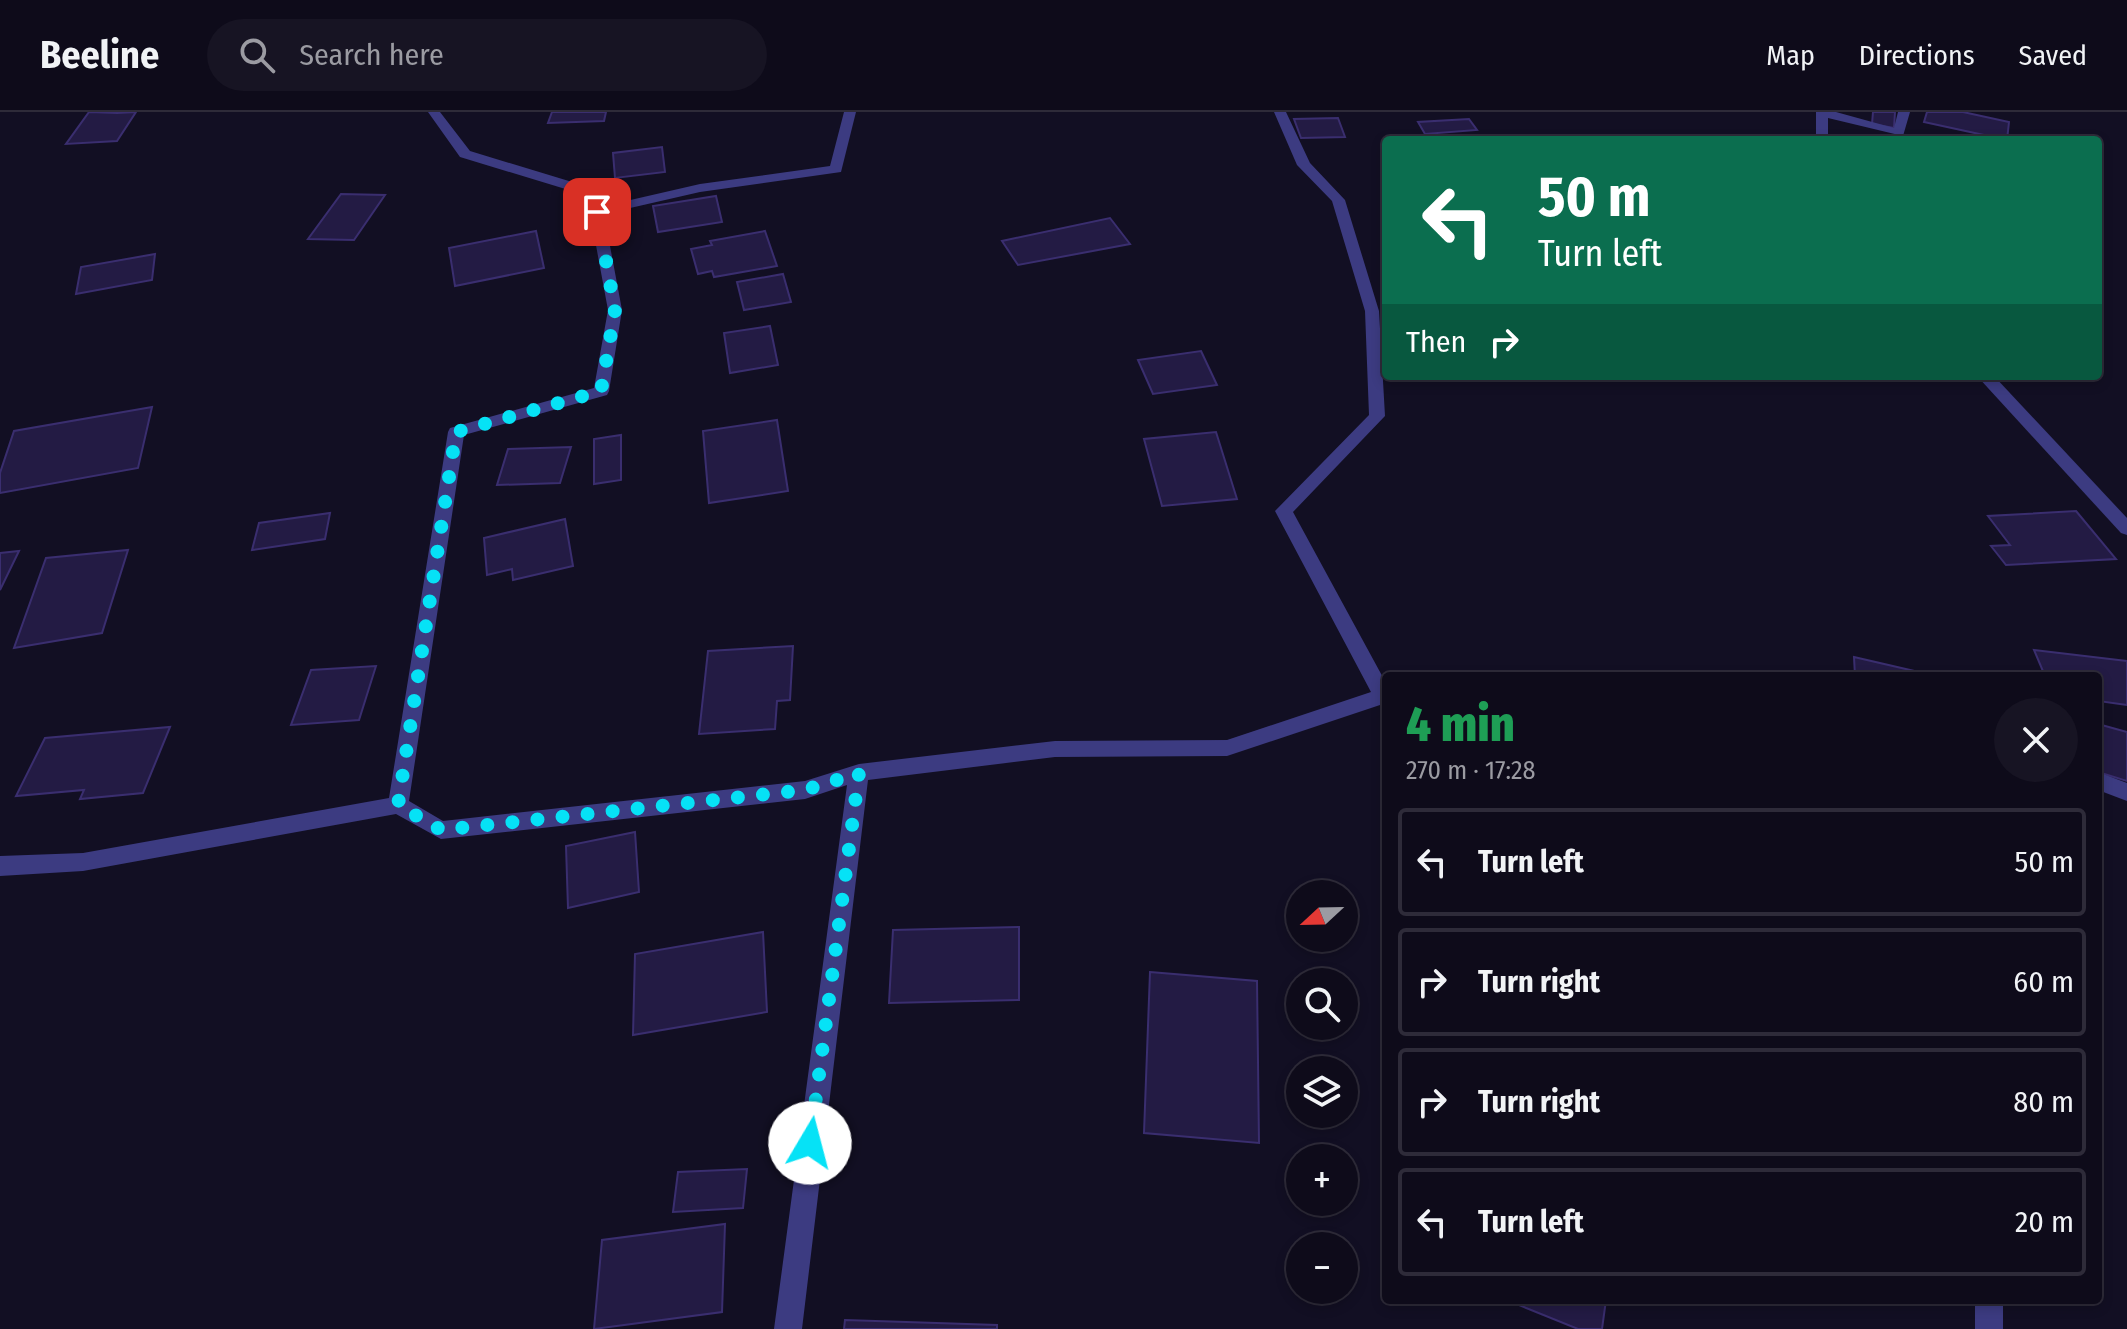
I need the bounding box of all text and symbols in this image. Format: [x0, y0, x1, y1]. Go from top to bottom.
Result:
search box [207, 19, 767, 91]
text: Beeline [40, 32, 159, 78]
icon: search [235, 33, 279, 77]
text: Search here [299, 37, 444, 73]
text: Map [1766, 39, 1815, 72]
text: Directions [1859, 39, 1975, 72]
text: Saved [2019, 39, 2087, 72]
text: 50 m [1538, 164, 1650, 231]
icon: left [1406, 168, 1510, 272]
pin [563, 178, 631, 246]
icon: arrive [575, 190, 619, 234]
text: Turn left [1538, 232, 1662, 276]
icon: right [1482, 320, 1526, 364]
text: Then [1406, 324, 1466, 360]
text: 4 min [1406, 696, 1515, 754]
button: close [1994, 698, 2078, 782]
text: 270 m · 17:28 [1406, 755, 1536, 786]
icon: left [1410, 840, 1454, 884]
text: Turn left [1478, 844, 1584, 880]
text: 50 m [2014, 844, 2074, 880]
north arrow [1286, 880, 1358, 952]
map controls [1286, 880, 1358, 1304]
icon: right [1410, 960, 1454, 1004]
text: Turn right [1478, 964, 1600, 1000]
text: 60 m [2013, 964, 2074, 1000]
button: search [1286, 968, 1358, 1040]
button: layers [1286, 1056, 1358, 1128]
icon: right [1410, 1080, 1454, 1124]
text: Turn right [1478, 1084, 1600, 1120]
text: 80 m [2013, 1084, 2074, 1120]
position arrow [768, 1101, 852, 1185]
button: + [1286, 1144, 1358, 1216]
icon: left [1410, 1200, 1454, 1244]
text: Turn left [1478, 1204, 1584, 1240]
text: 20 m [2015, 1204, 2074, 1240]
button: − [1286, 1232, 1358, 1304]

